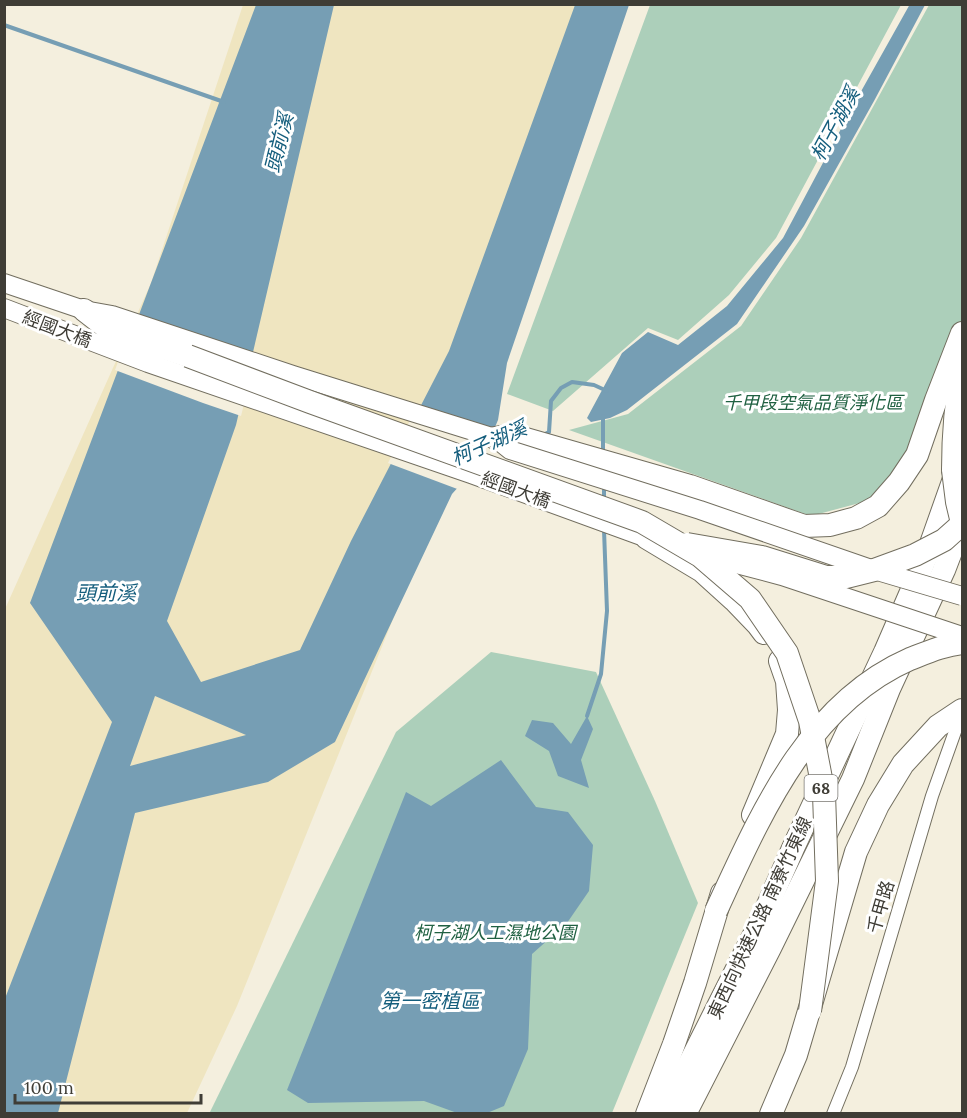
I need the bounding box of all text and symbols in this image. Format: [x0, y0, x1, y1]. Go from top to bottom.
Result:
water label: 柯子湖溪 [805, 80, 866, 165]
water label: 頭前溪 [259, 108, 299, 175]
street label: 經國大橋 [19, 305, 95, 352]
park label: 千甲段空氣品質淨化區 [723, 391, 905, 414]
water label: 柯子湖溪 [447, 414, 533, 470]
street label: 經國大橋 [478, 466, 554, 513]
water label: 頭前溪 [76, 580, 139, 605]
road number: 68 [804, 775, 838, 801]
street label: 東西向快速公路 南寮竹東線 [702, 813, 817, 1023]
street label: 千甲路 [862, 878, 899, 936]
park label: 柯子湖人工濕地公園 [414, 921, 579, 944]
water label: 第一密植區 [380, 988, 483, 1013]
scale bar [15, 1067, 201, 1105]
text: 100 m [24, 1076, 74, 1099]

